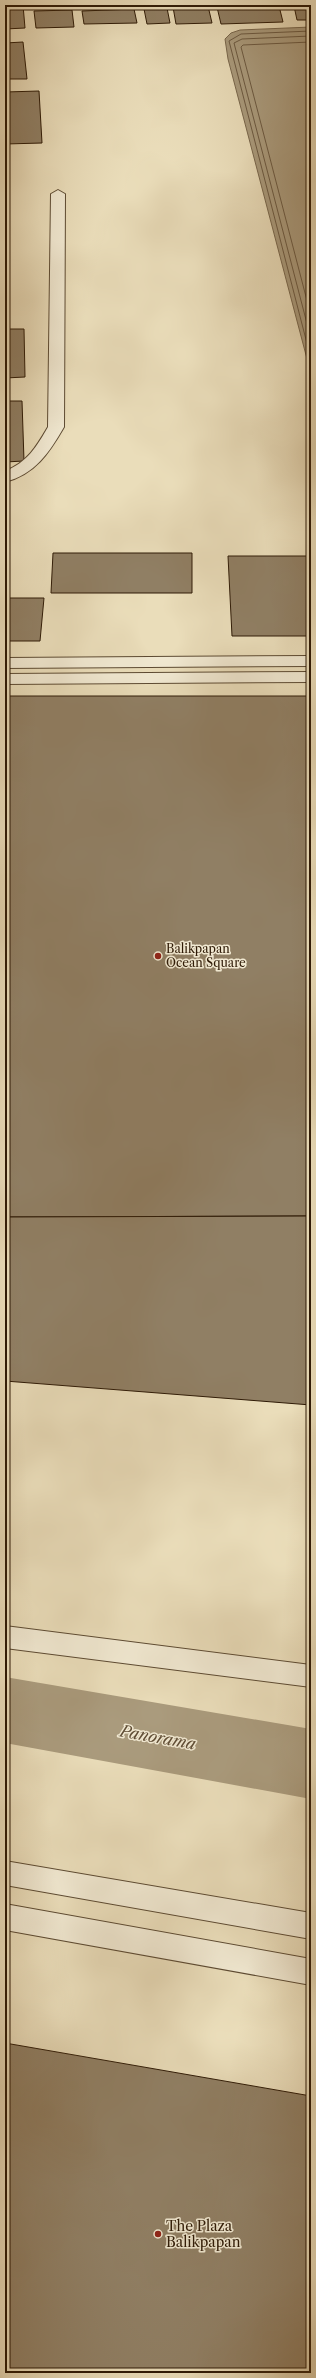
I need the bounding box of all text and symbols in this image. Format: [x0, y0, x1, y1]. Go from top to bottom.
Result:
place label: Balikpapan Ocean Square [166, 941, 246, 970]
marker: Balikpapan Ocean Square [153, 951, 163, 961]
water label: Panorama [117, 1720, 198, 1754]
place label: The Plaza Balikpapan [166, 2217, 241, 2251]
marker: The Plaza Balikpapan [153, 2229, 163, 2239]

